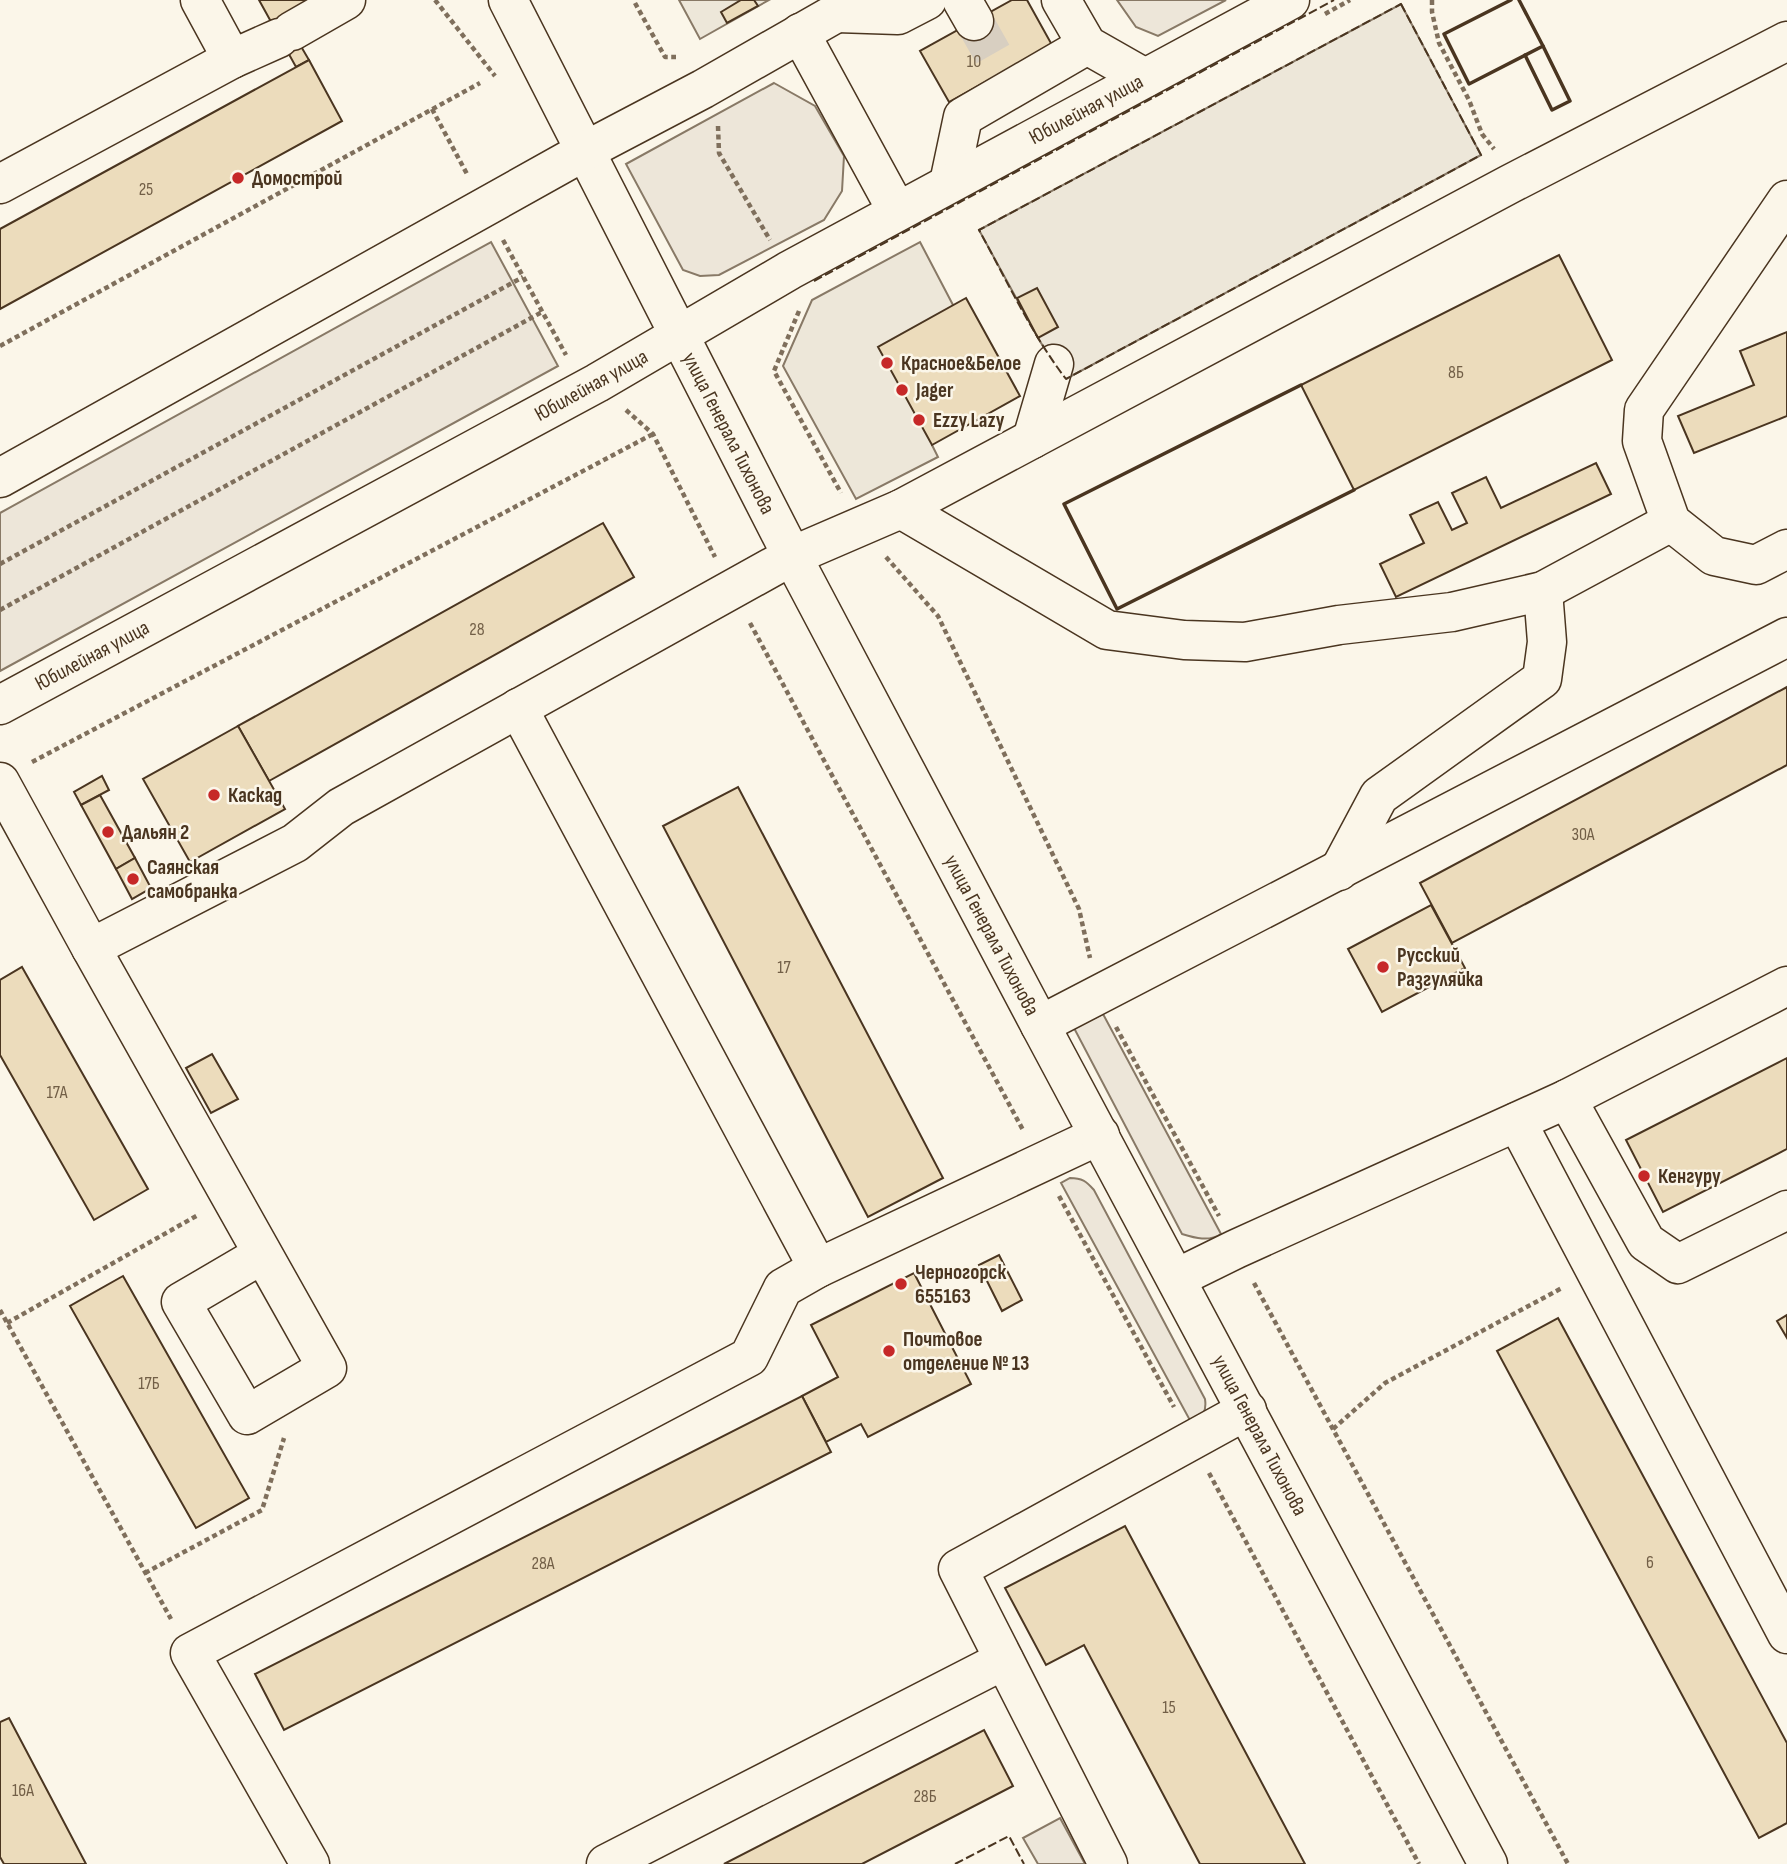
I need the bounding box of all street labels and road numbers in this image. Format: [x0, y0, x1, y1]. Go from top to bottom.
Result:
street label: Юбилейная улица [1025, 69, 1148, 150]
street label: Юбилейная улица [530, 344, 652, 427]
street label: улица Генерала Тихонова [677, 348, 780, 518]
street label: Юбилейная улица [31, 615, 154, 696]
street label: улица Генерала Тихонова [939, 851, 1044, 1020]
street label: улица Генерала Тихонова [1207, 1351, 1312, 1520]

